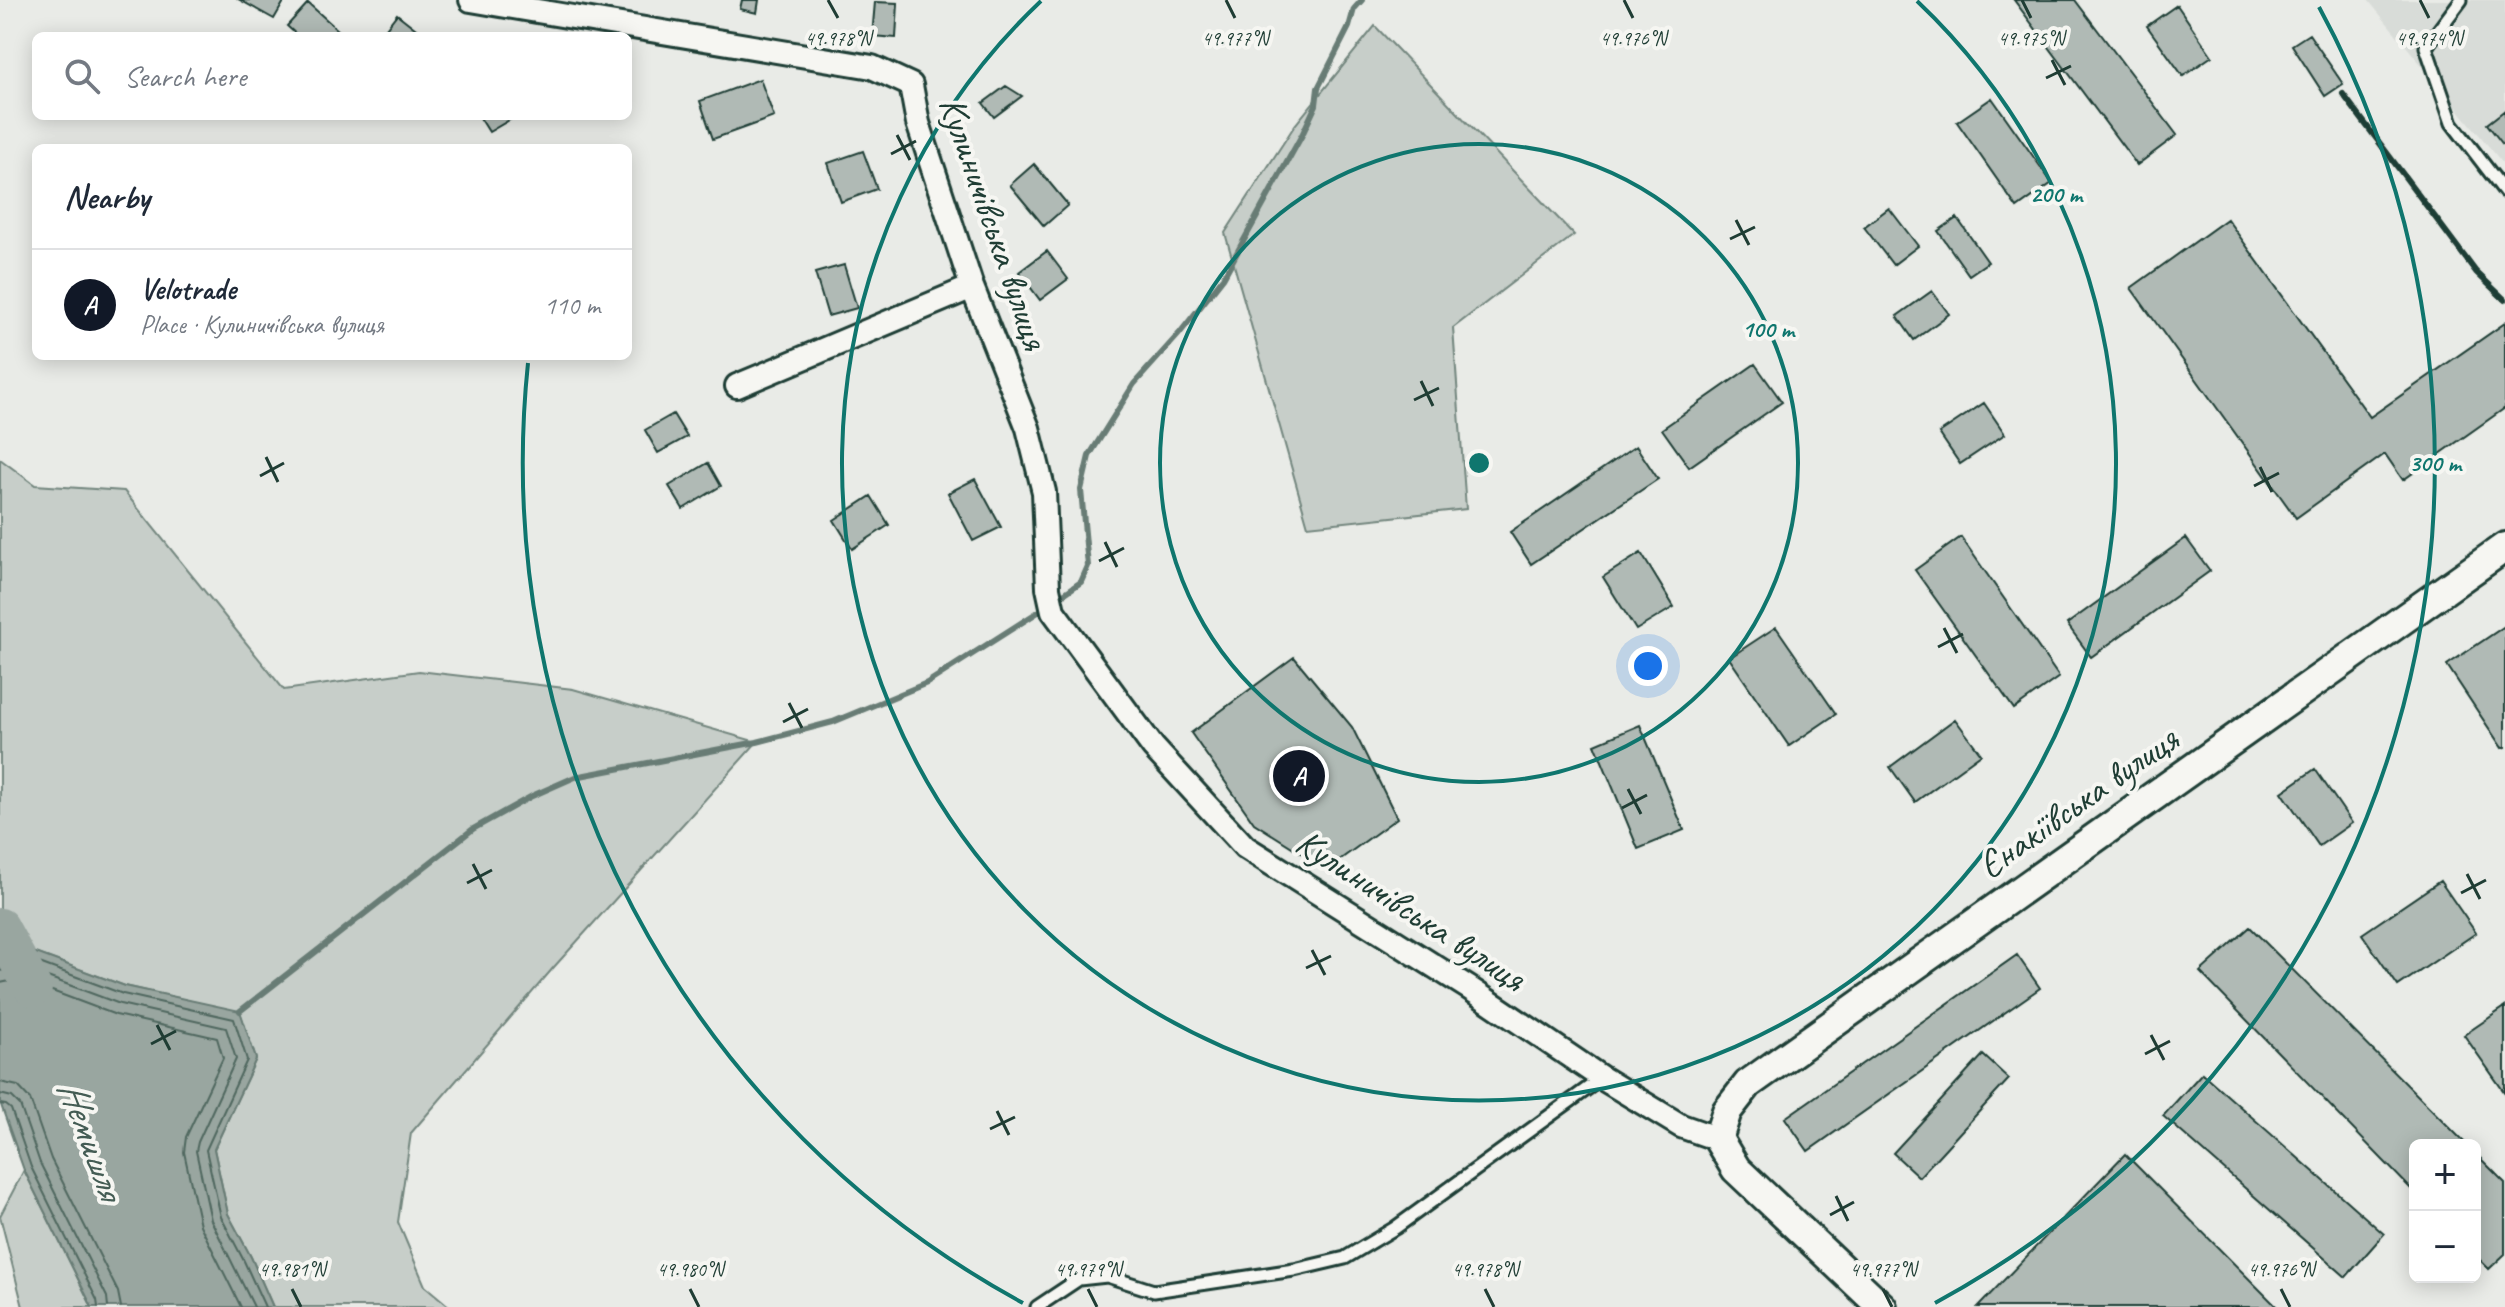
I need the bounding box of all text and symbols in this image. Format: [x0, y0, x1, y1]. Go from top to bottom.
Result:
text: 49.978°N [805, 26, 874, 51]
text: 49.977°N [1202, 26, 1271, 51]
text: 49.976°N [1600, 26, 1669, 51]
text: 49.975°N [1998, 26, 2067, 51]
text: 49.974°N [2396, 26, 2465, 51]
search box [32, 32, 632, 120]
icon: search [60, 54, 104, 98]
text: Search here [124, 57, 246, 95]
street label: Кулиничівська вулиця [929, 90, 1060, 357]
text: Nearby [64, 175, 150, 218]
text: 200 m [2030, 179, 2084, 209]
text: Velotrade [140, 270, 236, 308]
text: A [83, 289, 97, 322]
text: 110 m [544, 289, 600, 322]
text: Place · Кулиничівська вулиця [140, 308, 384, 341]
text: 100 m [1742, 314, 1796, 344]
text: 300 m [2409, 448, 2463, 478]
centre of rings [1465, 449, 1493, 477]
your location [1628, 646, 1668, 686]
street label: Єнакіївська вулиця [1969, 715, 2188, 888]
pin: A [1273, 746, 1325, 806]
street label: Кулиничівська вулиця [1287, 818, 1536, 1002]
water label: Немишля [47, 1073, 138, 1211]
map controls [2409, 1139, 2481, 1283]
button: + [2409, 1139, 2481, 1211]
button: − [2409, 1211, 2481, 1283]
text: 49.981°N [259, 1257, 328, 1282]
text: 49.980°N [657, 1257, 726, 1282]
text: 49.979°N [1055, 1257, 1124, 1282]
text: 49.978°N [1452, 1257, 1521, 1282]
text: 49.977°N [1850, 1257, 1919, 1282]
text: 49.976°N [2248, 1257, 2317, 1282]

